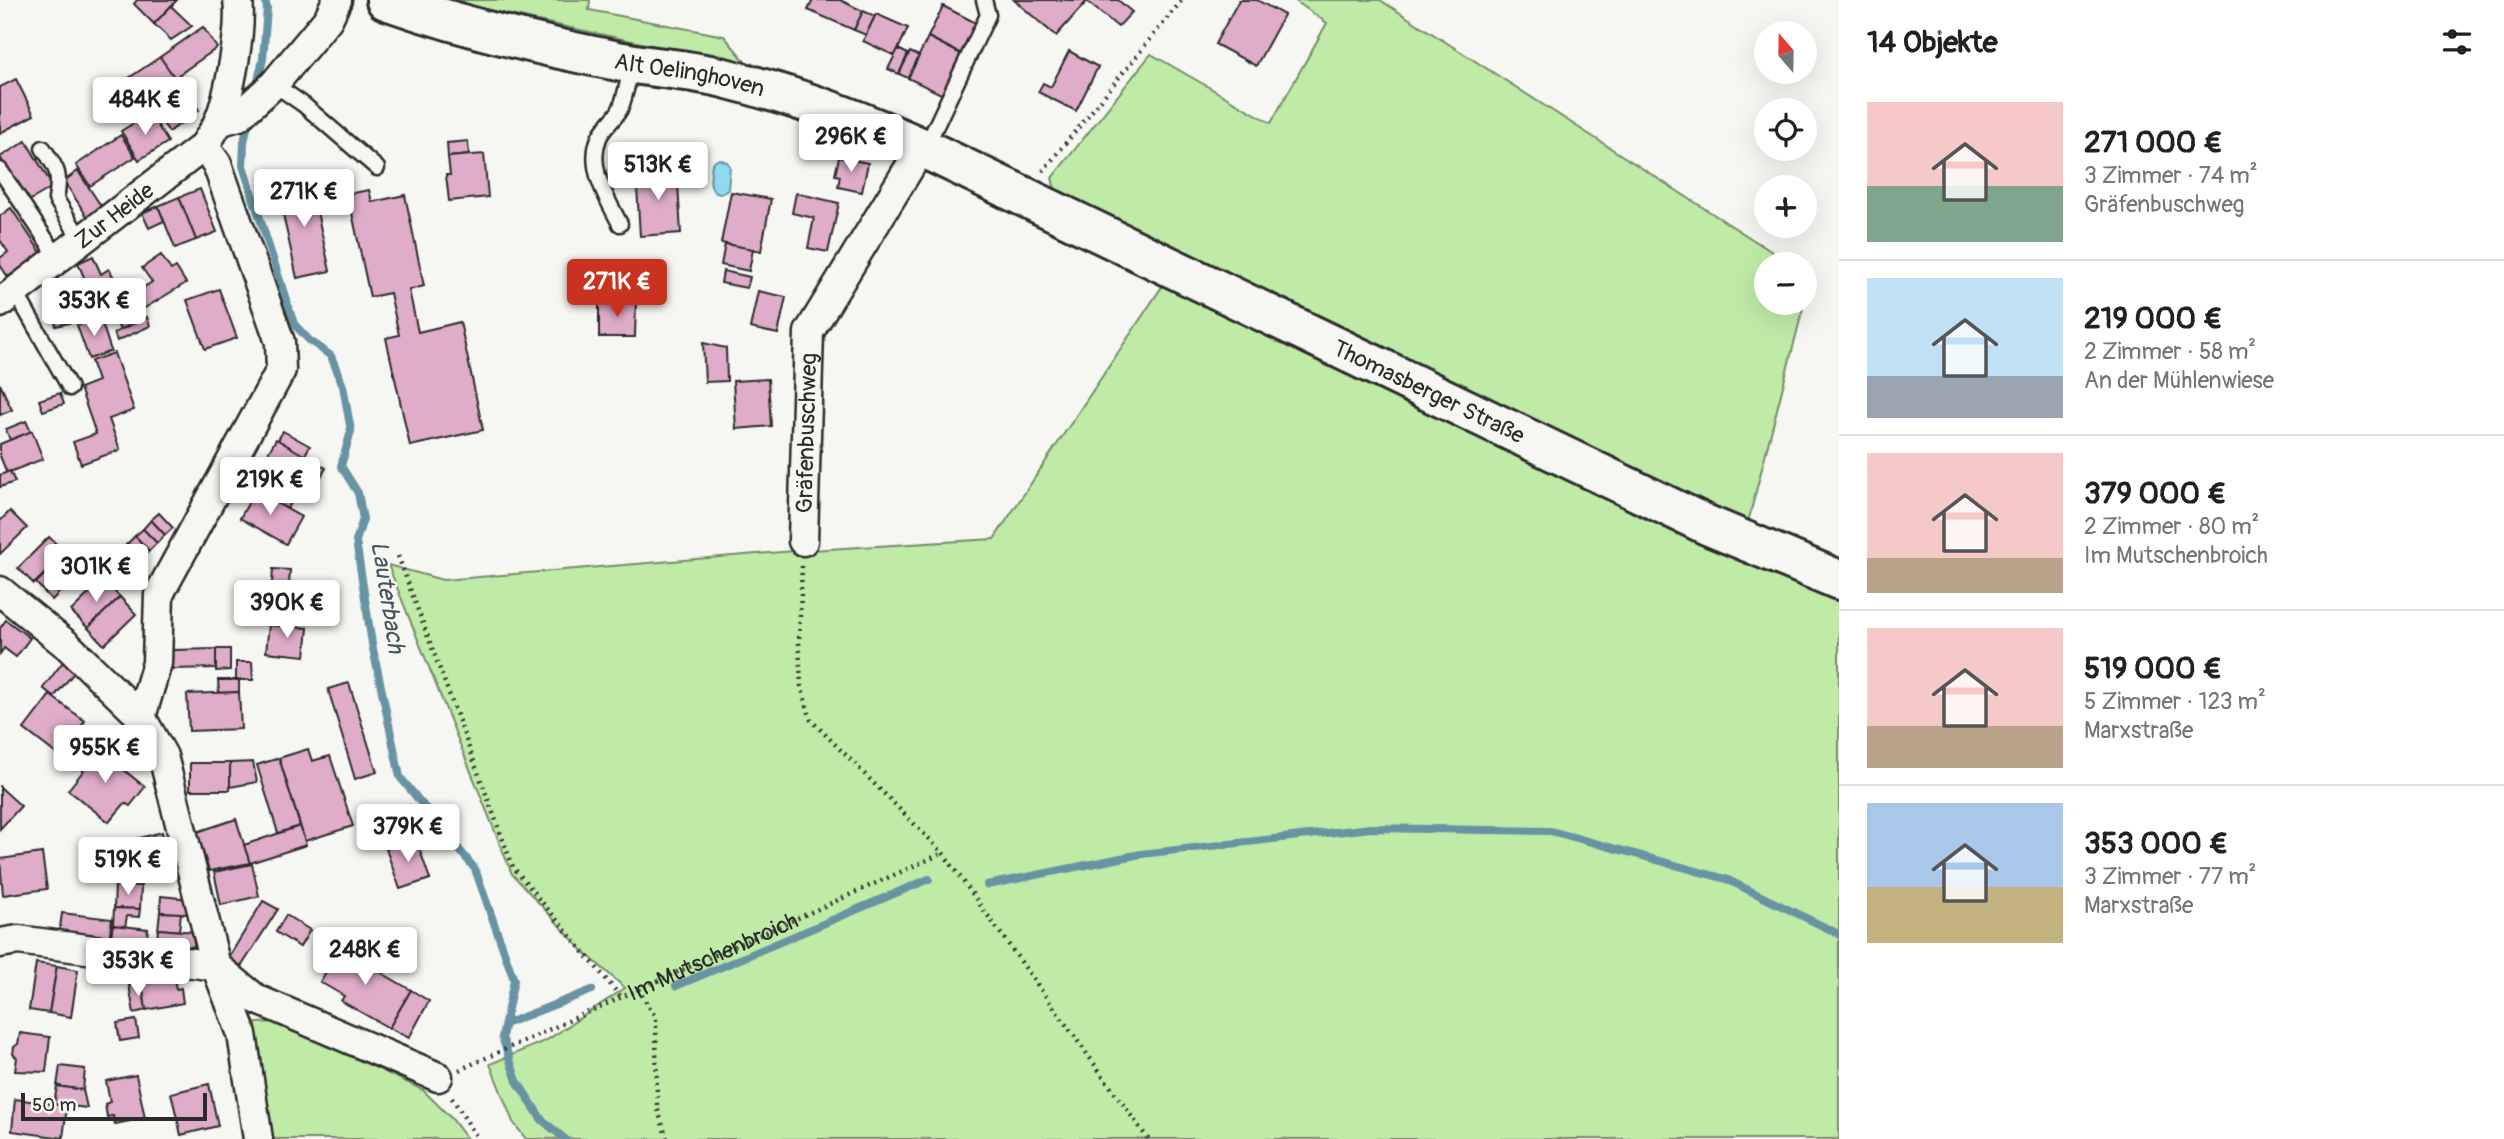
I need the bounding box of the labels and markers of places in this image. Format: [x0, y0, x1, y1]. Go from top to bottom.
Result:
pin: 484K € [88, 78, 202, 137]
pin: 296K € [794, 114, 908, 174]
pin: 513K € [601, 142, 715, 202]
pin: 271K € [247, 170, 361, 229]
pin: 271K € [560, 260, 674, 319]
pin: 353K € [37, 278, 151, 338]
pin: 219K € [213, 458, 327, 517]
pin: 301K € [39, 544, 153, 604]
pin: 390K € [230, 580, 344, 640]
pin: 955K € [48, 726, 162, 785]
pin: 379K € [351, 804, 465, 864]
pin: 519K € [71, 838, 185, 897]
pin: 248K € [308, 928, 422, 987]
pin: 353K € [81, 939, 195, 998]

